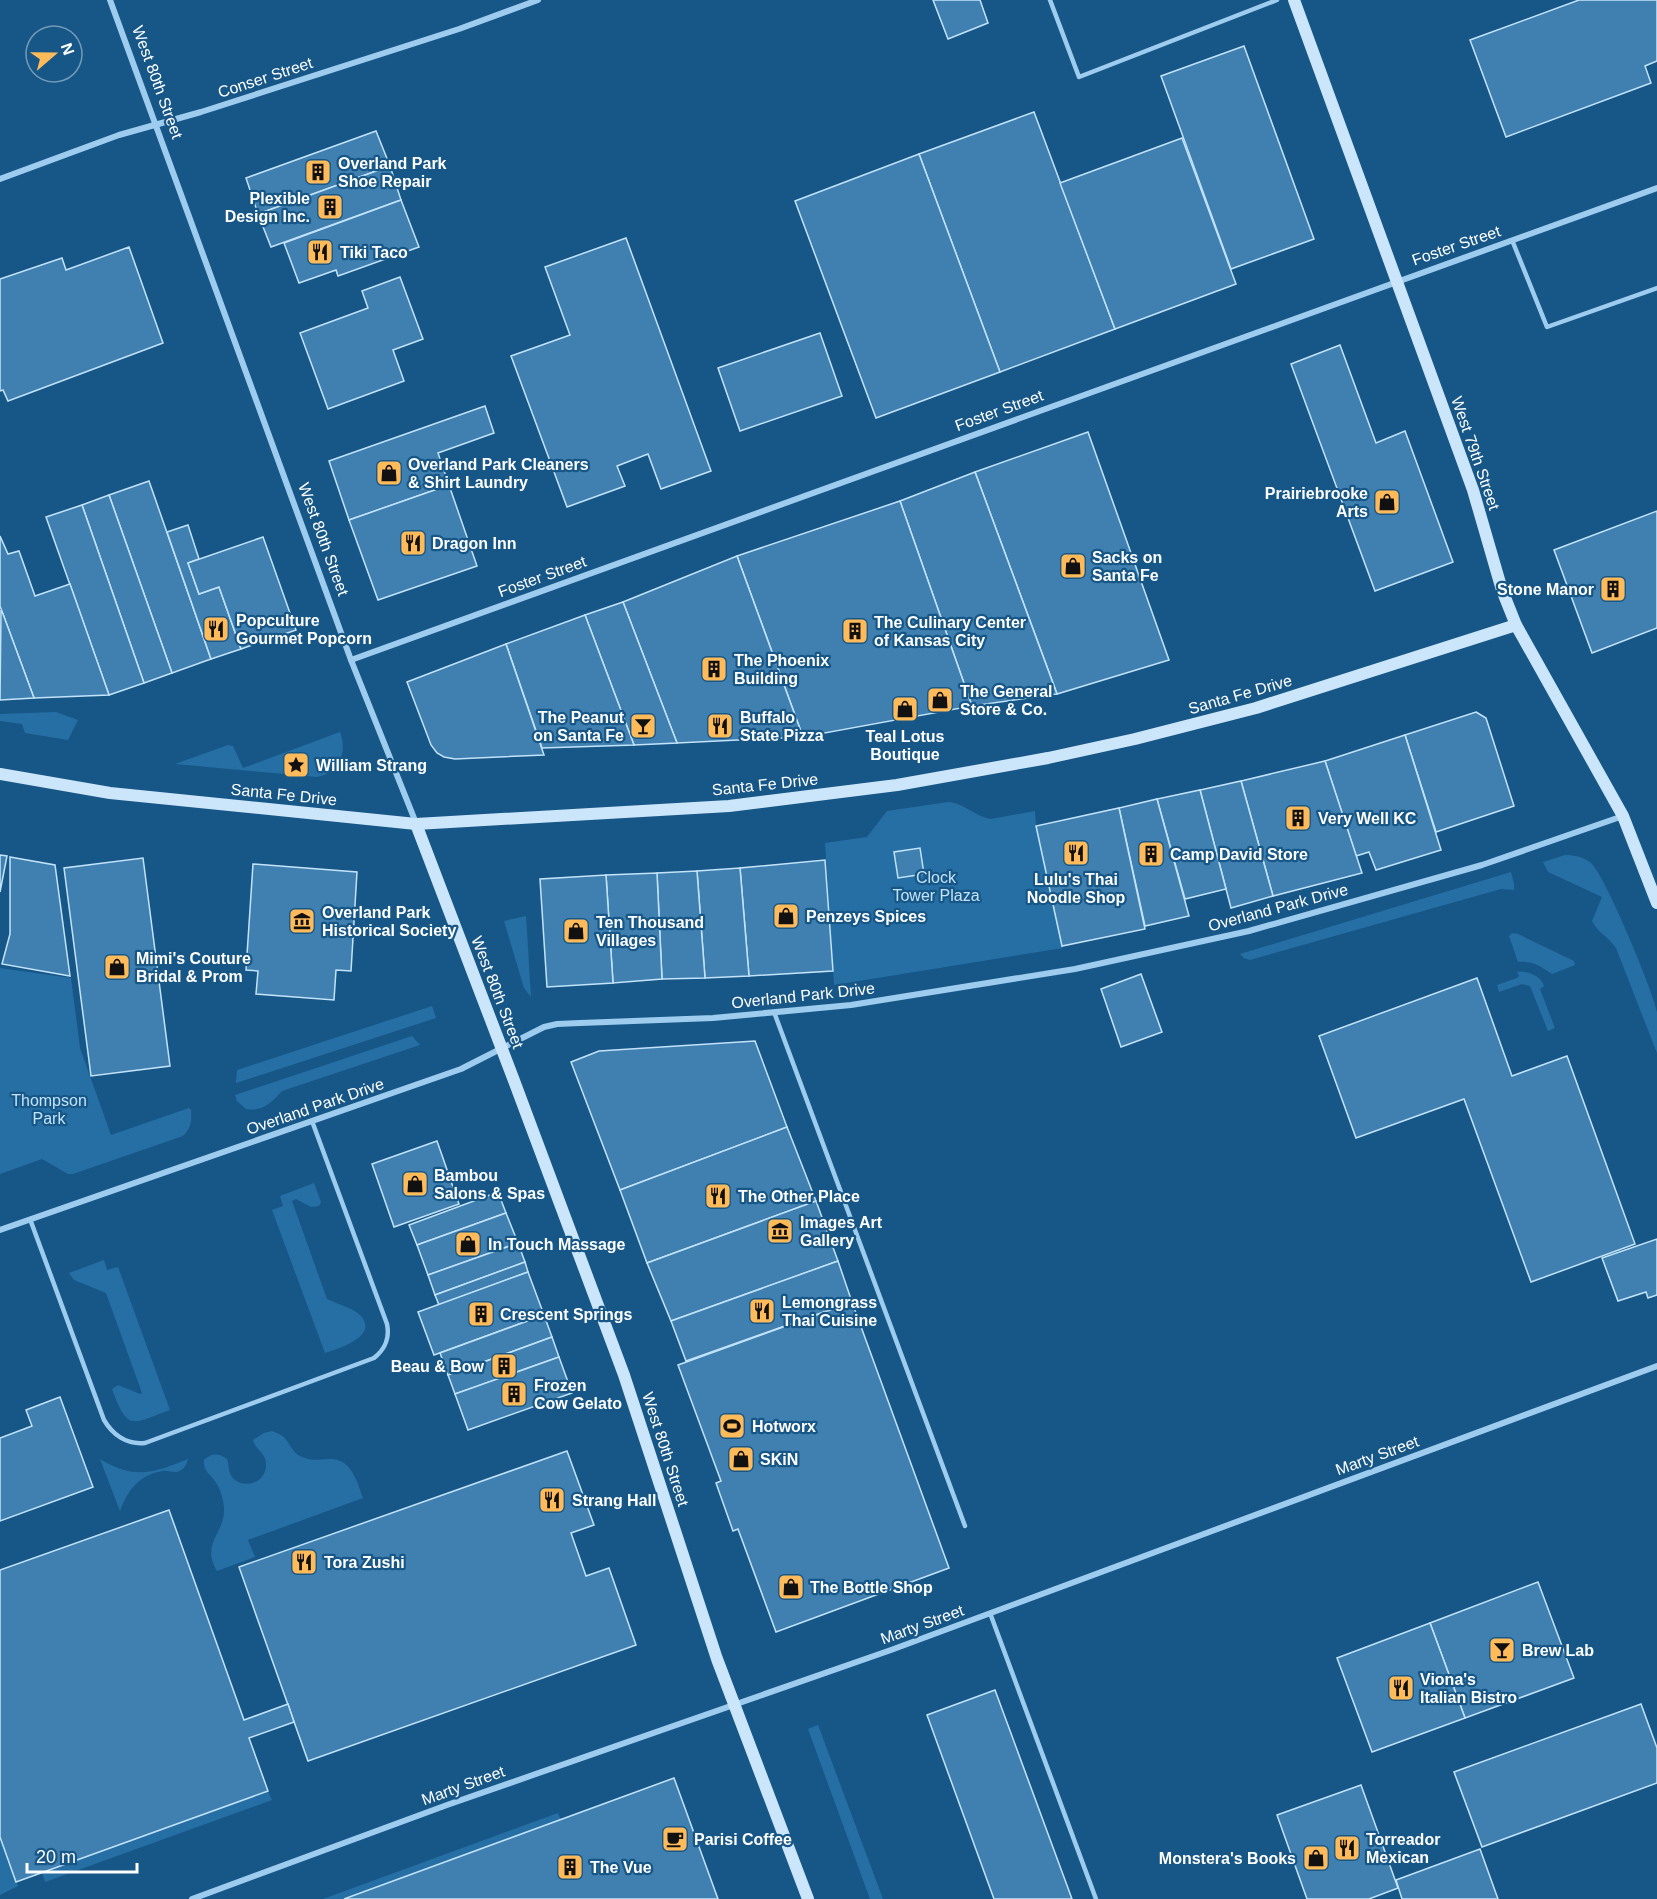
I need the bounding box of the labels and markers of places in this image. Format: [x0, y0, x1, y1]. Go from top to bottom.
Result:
place label: Overland Park Shoe Repair [338, 155, 447, 190]
building icon: Overland Park Shoe Repair [303, 157, 333, 187]
place label: Plexible Design Inc. [225, 190, 310, 225]
building icon: Plexible Design Inc. [315, 192, 345, 222]
restaurant icon: Tiki Taco [305, 237, 335, 267]
place label: Tiki Taco [340, 244, 408, 261]
place label: Overland Park Cleaners & Shirt Laundry [408, 456, 589, 491]
shop icon: Overland Park Cleaners & Shirt Laundry [374, 458, 404, 488]
place label: Prairiebrooke Arts [1265, 485, 1368, 520]
shop icon: Prairiebrooke Arts [1372, 487, 1402, 517]
restaurant icon: Dragon Inn [398, 528, 428, 558]
place label: Dragon Inn [432, 535, 516, 552]
place label: Sacks on Santa Fe [1092, 549, 1162, 584]
shop icon: Sacks on Santa Fe [1058, 551, 1088, 581]
building icon: Stone Manor [1598, 574, 1628, 604]
place label: Stone Manor [1497, 581, 1594, 598]
place label: Popculture Gourmet Popcorn [236, 612, 372, 647]
restaurant icon: Popculture Gourmet Popcorn [201, 614, 231, 644]
place label: The Culinary Center of Kansas City [874, 614, 1026, 649]
building icon: The Culinary Center of Kansas City [840, 616, 870, 646]
place label: The Phoenix Building [734, 652, 829, 687]
building icon: The Phoenix Building [699, 654, 729, 684]
place label: The General Store & Co. [960, 683, 1052, 718]
shop icon: The General Store & Co. [925, 685, 955, 715]
shop icon: Teal Lotus Boutique [890, 694, 920, 724]
place label: The Peanut on Santa Fe [533, 709, 625, 744]
place label: Buffalo State Pizza [740, 709, 824, 744]
bar icon: The Peanut on Santa Fe [628, 711, 658, 741]
restaurant icon: Buffalo State Pizza [705, 711, 735, 741]
place label: Teal Lotus Boutique [866, 728, 945, 763]
place icon: William Strang [281, 750, 311, 780]
place label: William Strang [316, 757, 427, 774]
building icon: Very Well KC [1283, 803, 1313, 833]
place label: Very Well KC [1318, 810, 1417, 827]
restaurant icon: Lulu's Thai Noodle Shop [1061, 838, 1091, 868]
building icon: Camp David Store [1136, 839, 1166, 869]
place label: Camp David Store [1170, 846, 1308, 863]
place label: Lulu's Thai Noodle Shop [1027, 871, 1126, 906]
shop icon: Penzeys Spices [771, 901, 801, 931]
place label: Overland Park Historical Society [322, 904, 456, 939]
museum icon: Overland Park Historical Society [287, 906, 317, 936]
place label: Penzeys Spices [806, 908, 926, 925]
place label: Ten Thousand Villages [596, 914, 704, 949]
shop icon: Ten Thousand Villages [561, 916, 591, 946]
place label: Mimi's Couture Bridal & Prom [136, 950, 251, 985]
shop icon: Mimi's Couture Bridal & Prom [102, 952, 132, 982]
place label: Bambou Salons & Spas [434, 1167, 545, 1202]
shop icon: Bambou Salons & Spas [400, 1169, 430, 1199]
restaurant icon: The Other Place [703, 1181, 733, 1211]
place label: The Other Place [738, 1188, 860, 1205]
place label: Images Art Gallery [800, 1214, 883, 1249]
museum icon: Images Art Gallery [765, 1216, 795, 1246]
shop icon: In Touch Massage [453, 1229, 483, 1259]
place label: In Touch Massage [488, 1236, 626, 1253]
place label: Lemongrass Thai Cuisine [782, 1294, 877, 1329]
restaurant icon: Lemongrass Thai Cuisine [747, 1296, 777, 1326]
building icon: Crescent Springs [466, 1299, 496, 1329]
place label: Crescent Springs [500, 1306, 633, 1323]
building icon: Beau & Bow [489, 1351, 519, 1381]
place label: Beau & Bow [391, 1358, 485, 1375]
place label: Frozen Cow Gelato [534, 1377, 622, 1412]
building icon: Frozen Cow Gelato [499, 1379, 529, 1409]
sports icon: Hotworx [717, 1411, 747, 1441]
place label: Hotworx [752, 1418, 816, 1435]
shop icon: SKiN [726, 1444, 756, 1474]
place label: SKiN [760, 1451, 798, 1468]
restaurant icon: Strang Hall [537, 1485, 567, 1515]
place label: Strang Hall [572, 1492, 656, 1509]
restaurant icon: Tora Zushi [289, 1547, 319, 1577]
place label: Tora Zushi [324, 1554, 405, 1571]
shop icon: The Bottle Shop [776, 1572, 806, 1602]
place label: The Bottle Shop [810, 1579, 933, 1596]
bar icon: Brew Lab [1487, 1635, 1517, 1665]
place label: Brew Lab [1522, 1642, 1594, 1659]
place label: Viona's Italian Bistro [1420, 1671, 1517, 1706]
restaurant icon: Viona's Italian Bistro [1386, 1673, 1416, 1703]
cafe icon: Parisi Coffee [660, 1824, 690, 1854]
place label: Parisi Coffee [694, 1831, 792, 1848]
place label: Torreador Mexican [1366, 1831, 1440, 1866]
restaurant icon: Torreador Mexican [1332, 1833, 1362, 1863]
shop icon: Monstera's Books [1301, 1843, 1331, 1873]
place label: Monstera's Books [1159, 1850, 1296, 1867]
building icon: The Vue [555, 1852, 585, 1882]
place label: The Vue [590, 1859, 652, 1876]

